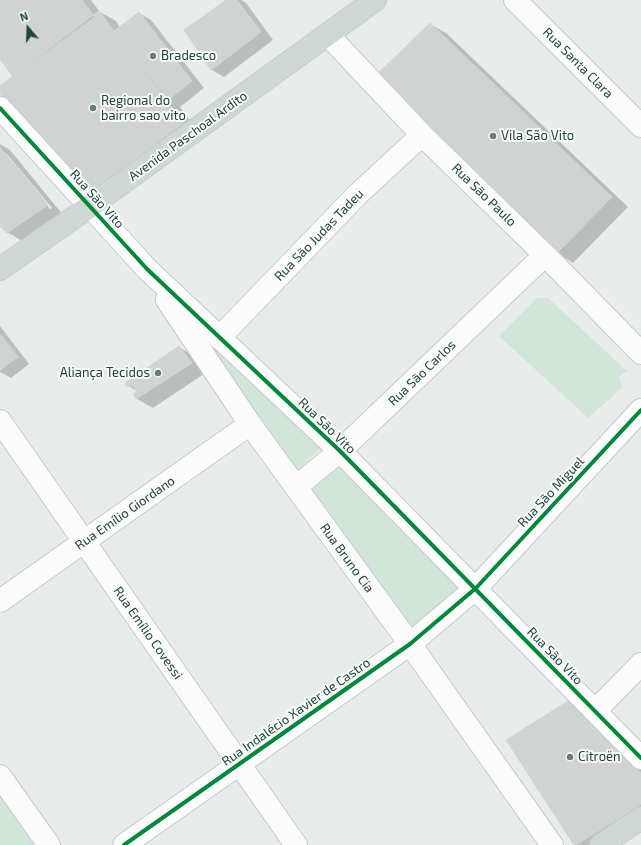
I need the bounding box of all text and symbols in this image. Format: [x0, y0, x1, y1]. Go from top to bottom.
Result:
north arrow [8, 8, 48, 48]
text: N [18, 9, 30, 24]
street label: Rua Santa Clara [540, 25, 616, 101]
place label: Bradesco [161, 48, 216, 64]
marker: Bradesco [148, 51, 158, 61]
street label: Avenida Paschoal Ardito [126, 88, 250, 184]
place label: Regional do bairro sao vito [101, 93, 186, 124]
marker: Regional do bairro sao vito [88, 103, 98, 113]
place label: Vila São Vito [501, 128, 574, 144]
marker: Vila São Vito [488, 131, 498, 141]
street label: Rua São Paulo [449, 160, 519, 230]
street label: Rua São Vito [67, 166, 127, 232]
street label: Rua São Judas Tadeu [271, 186, 367, 284]
street label: Rua São Carlos [385, 337, 459, 409]
place label: Aliança Tecidos [60, 365, 150, 381]
marker: Aliança Tecidos [153, 368, 163, 378]
street label: Rua São Vito [295, 395, 359, 457]
street label: Rua São Miguel [514, 454, 588, 530]
street label: Rua Emílio Giordano [72, 473, 178, 553]
street label: Rua Bruno Cia [317, 520, 377, 596]
street label: Rua Emílio Covessi [110, 584, 186, 682]
street label: Rua São Vito [524, 624, 586, 688]
street label: Rua Indalécio Xavier de Castro [219, 655, 373, 769]
place label: Citroën [578, 749, 621, 765]
marker: Citroën [565, 752, 575, 762]

